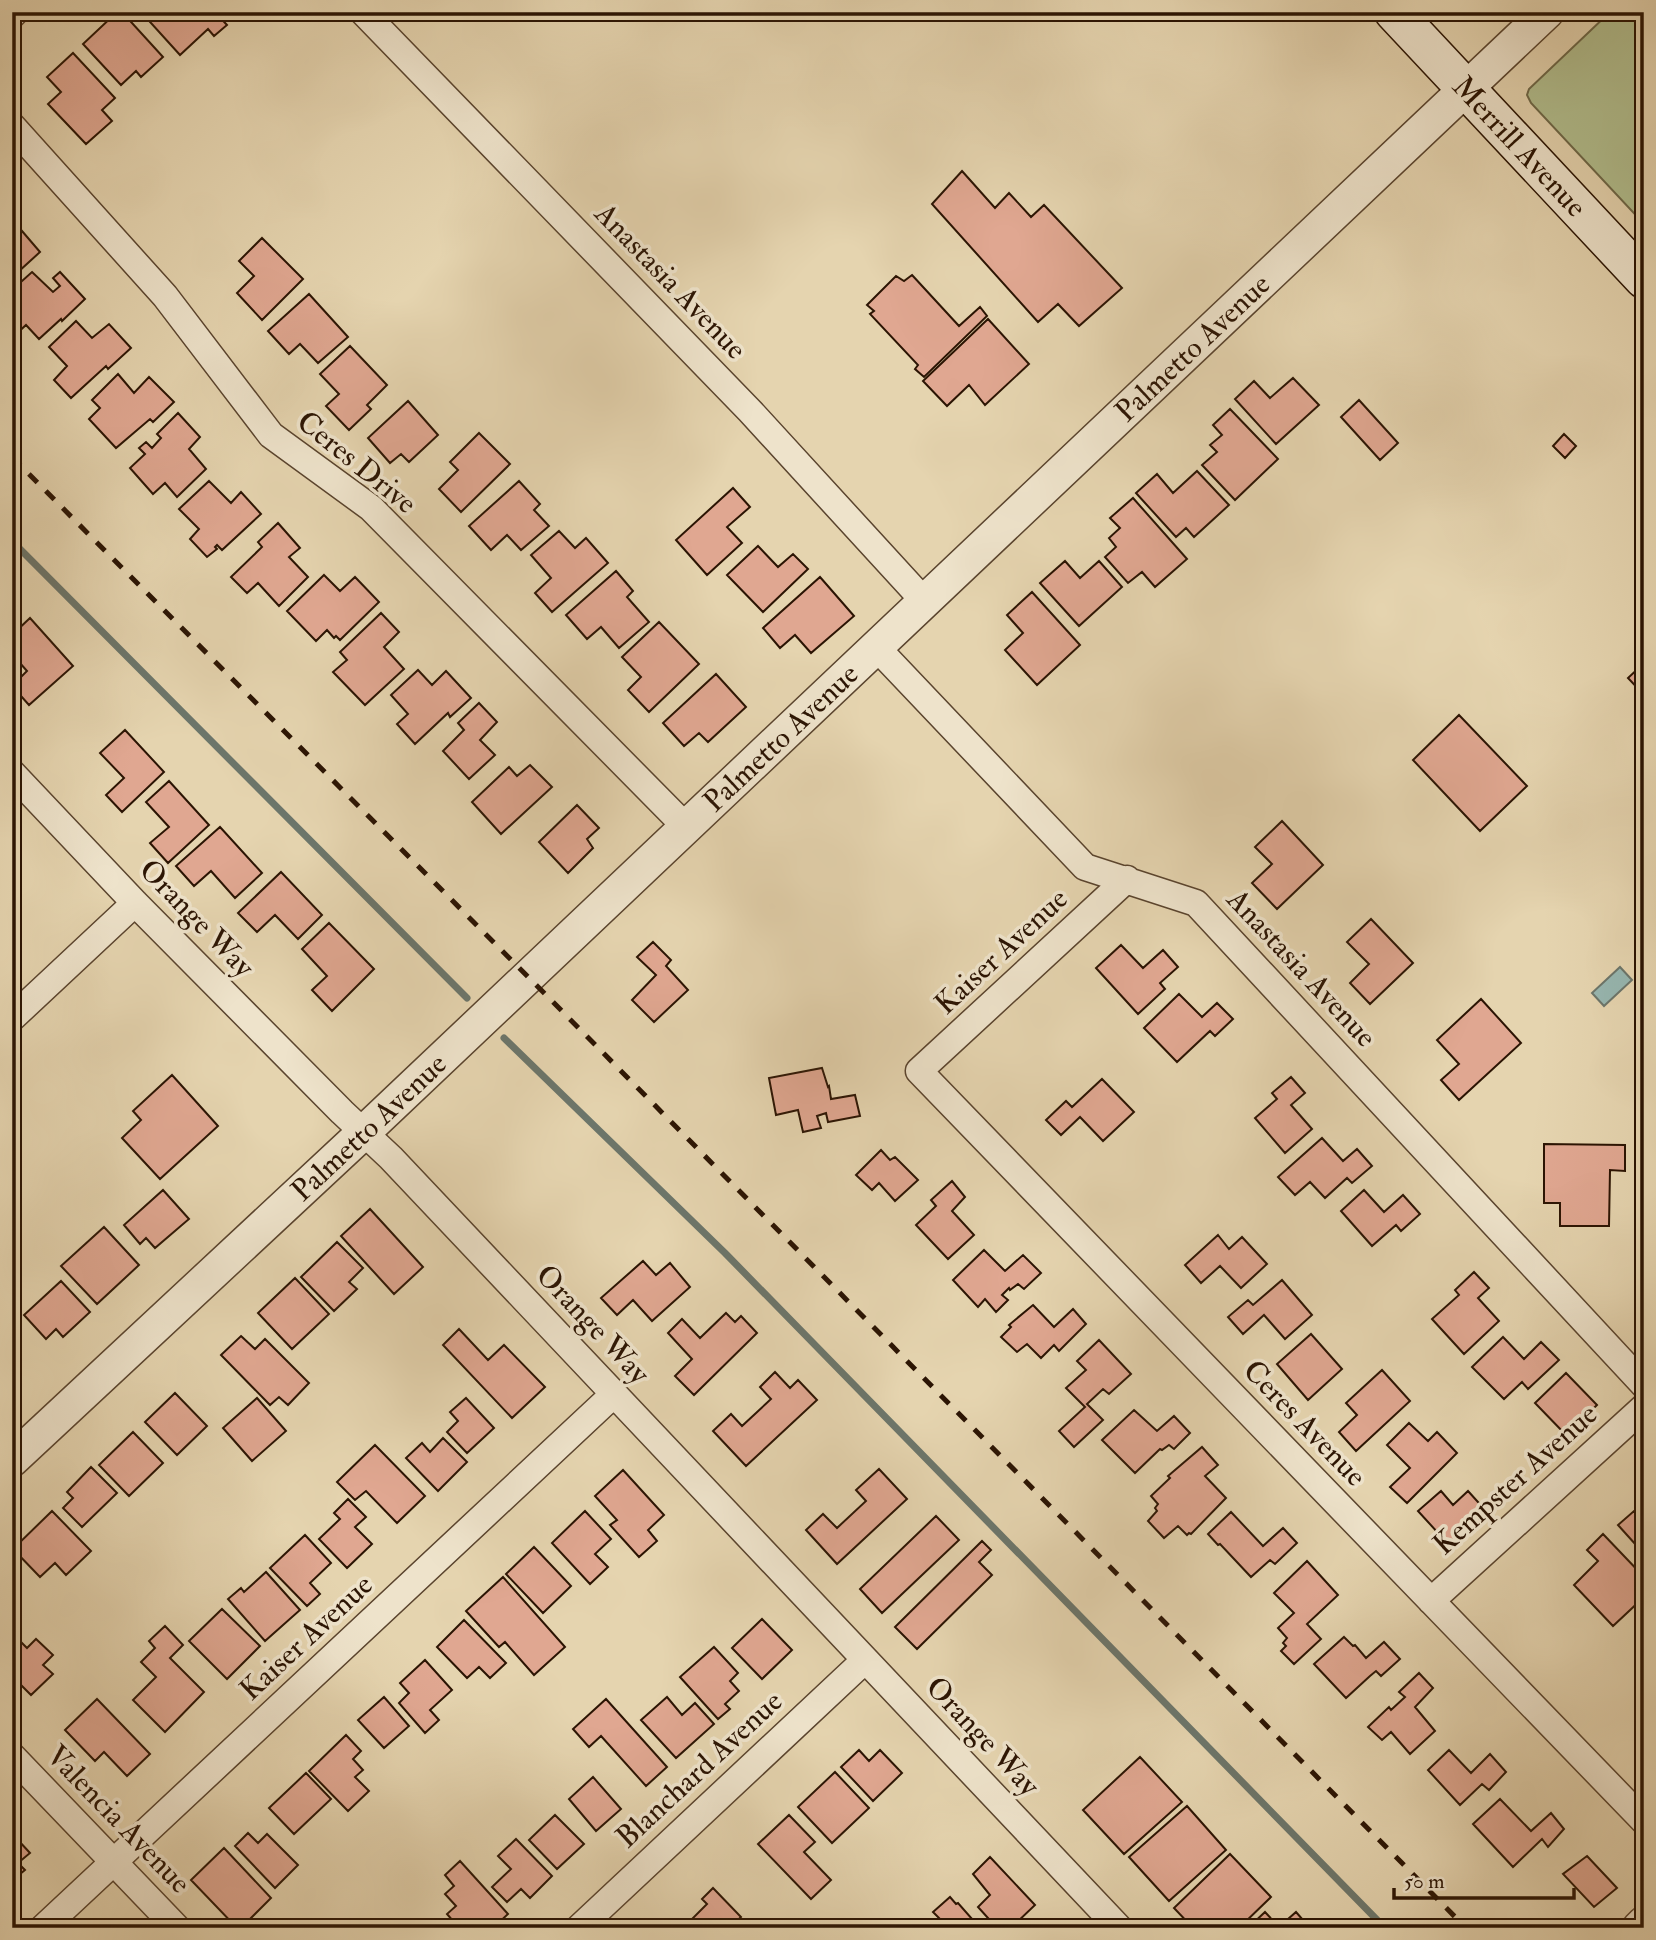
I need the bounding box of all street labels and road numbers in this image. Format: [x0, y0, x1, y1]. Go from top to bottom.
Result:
street label: Merrill Avenue [1444, 68, 1594, 225]
street label: Anastasia Avenue [586, 195, 754, 367]
street label: Palmetto Avenue [1108, 266, 1278, 430]
street label: Ceres Drive [289, 403, 424, 522]
street label: Palmetto Avenue [696, 656, 866, 820]
street label: Orange Way [131, 851, 263, 986]
street label: Kaiser Avenue [927, 880, 1076, 1022]
street label: Anastasia Avenue [1218, 881, 1384, 1055]
street label: Palmetto Avenue [284, 1046, 455, 1209]
street label: Orange Way [528, 1257, 658, 1392]
street label: Ceres Avenue [1235, 1352, 1374, 1494]
street label: Kempster Avenue [1426, 1396, 1605, 1563]
street label: Kaiser Avenue [232, 1566, 381, 1708]
street label: Orange Way [918, 1669, 1048, 1804]
street label: Blanchard Avenue [608, 1683, 790, 1856]
street label: Valencia Avenue [39, 1737, 199, 1901]

